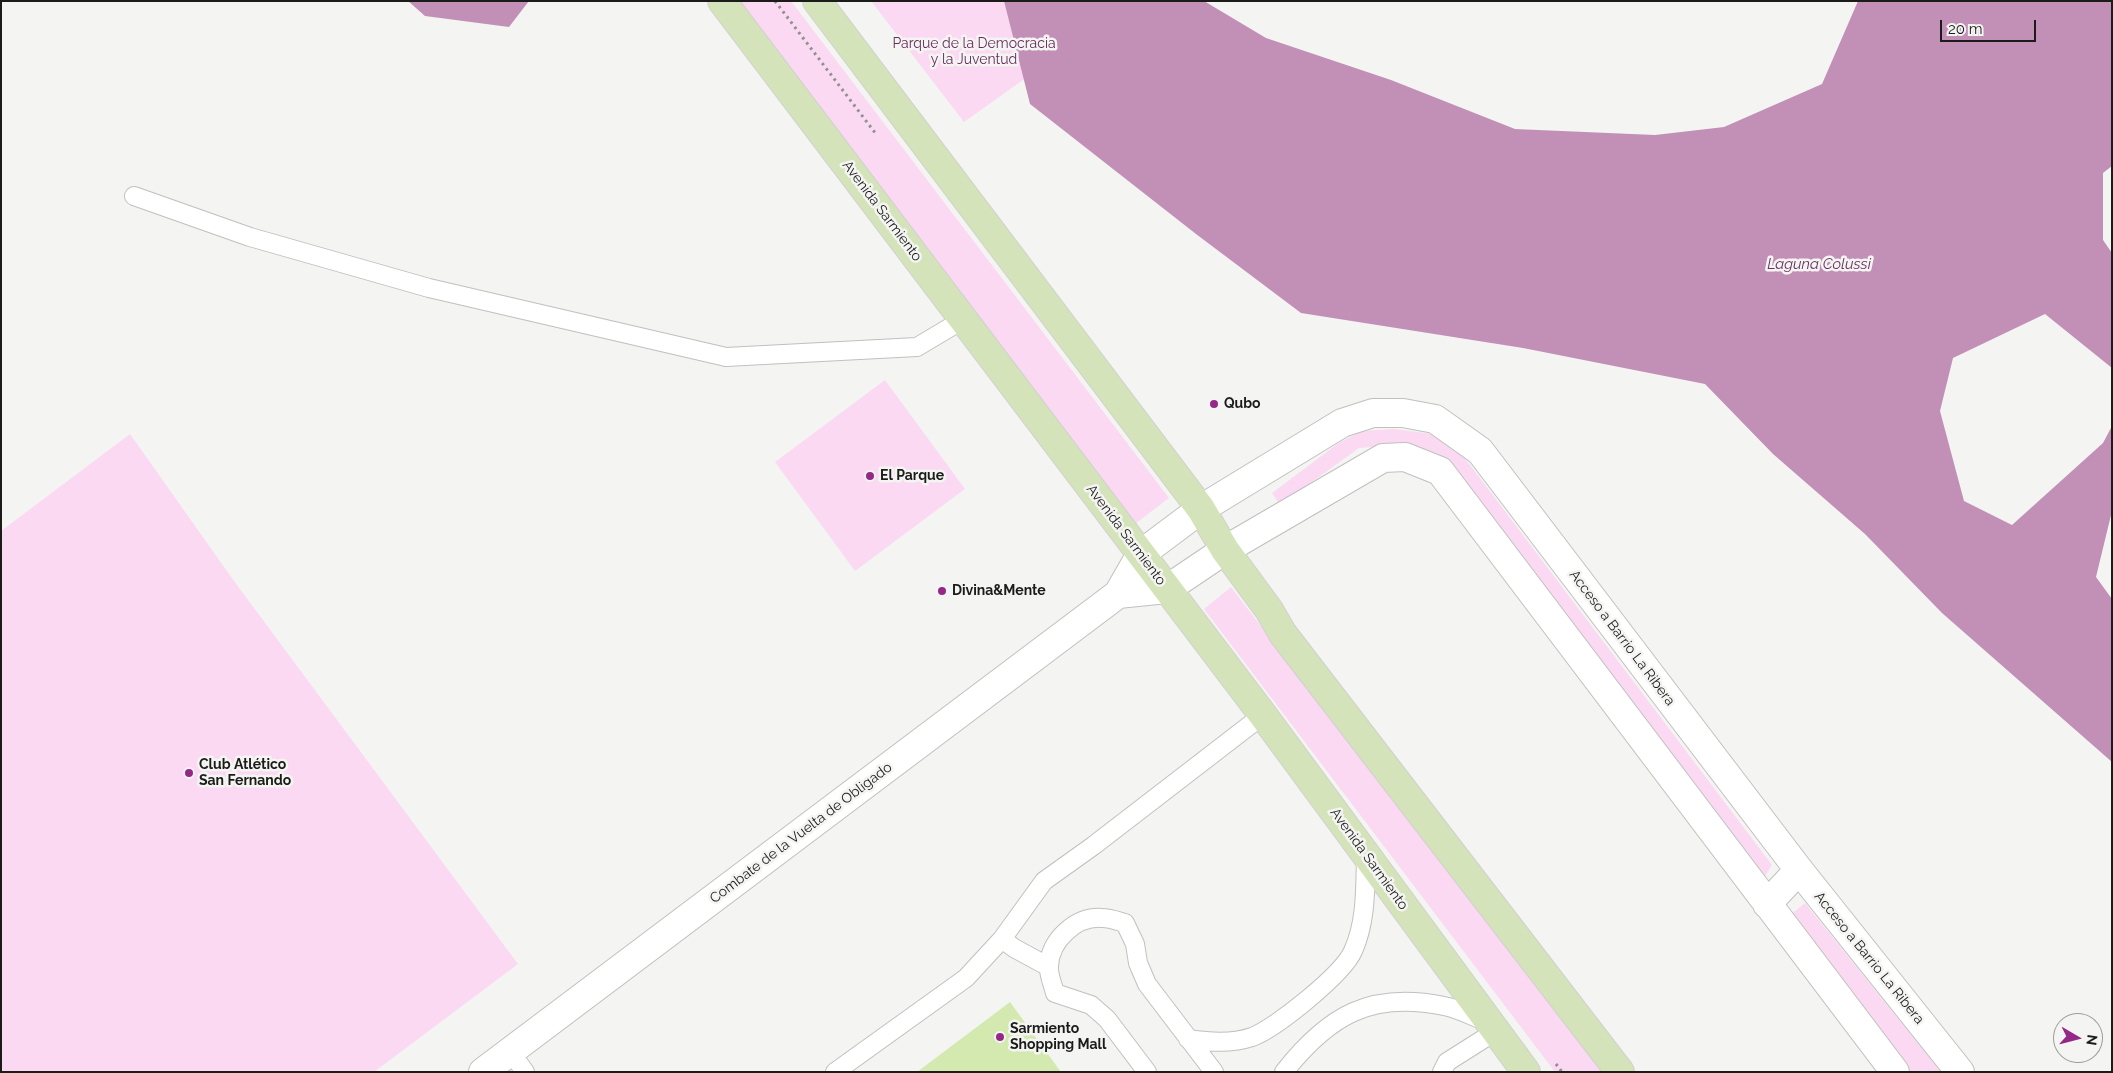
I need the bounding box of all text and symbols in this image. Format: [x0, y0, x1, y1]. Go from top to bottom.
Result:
scale bar [1943, 10, 2039, 42]
text: 20 m [1948, 20, 1983, 38]
park label: Parque de la Democracia y la Juventud [892, 36, 1056, 68]
street label: Avenida Sarmiento [839, 157, 925, 265]
water label: Laguna Colussi [1767, 255, 1871, 273]
place label: Qubo [1224, 396, 1261, 412]
marker: Qubo [1208, 398, 1220, 410]
place label: El Parque [880, 468, 944, 484]
marker: El Parque [864, 470, 876, 482]
street label: Avenida Sarmiento [1083, 481, 1169, 589]
street label: Acceso a Barrio La Ribera [1566, 567, 1678, 709]
place label: Divina&Mente [952, 583, 1046, 599]
marker: Divina&Mente [936, 585, 948, 597]
place label: Club Atlético San Fernando [199, 757, 291, 790]
street label: Combate de la Vuelta de Obligado [707, 759, 895, 907]
marker: Club Atlético San Fernando [183, 767, 195, 779]
street label: Avenida Sarmiento [1326, 805, 1412, 913]
street label: Acceso a Barrio La Ribera [1811, 889, 1927, 1027]
north arrow [2053, 1013, 2103, 1063]
place label: Sarmiento Shopping Mall [1010, 1021, 1106, 1054]
marker: Sarmiento Shopping Mall [994, 1031, 1006, 1043]
text: N [2083, 1034, 2101, 1046]

